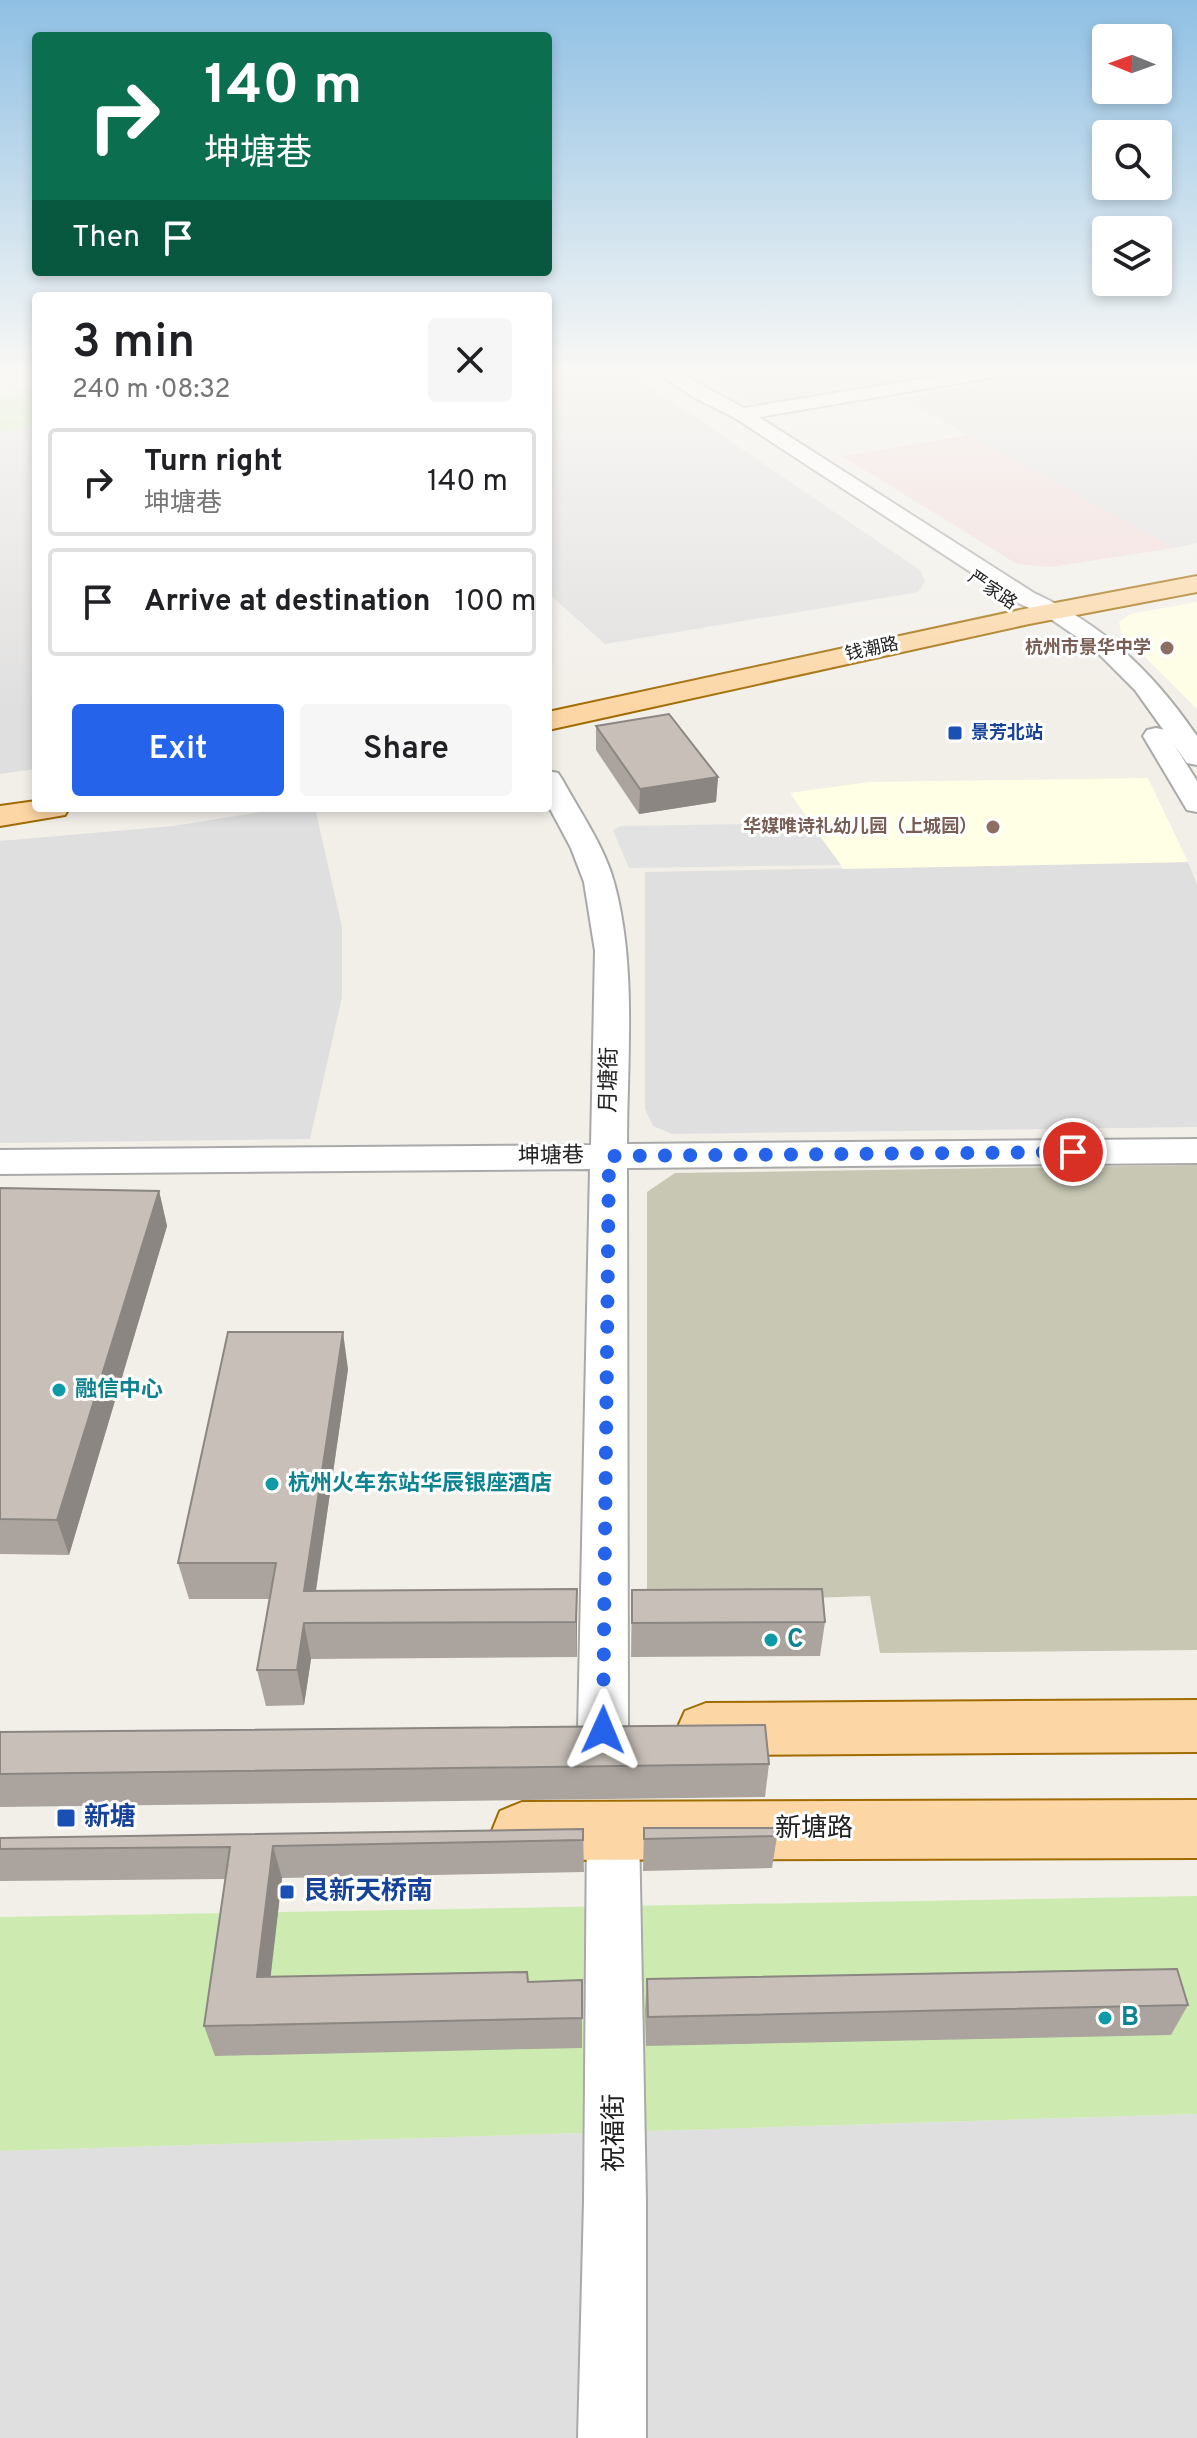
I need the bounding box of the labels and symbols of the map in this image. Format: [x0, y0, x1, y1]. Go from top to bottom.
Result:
north arrow [1092, 24, 1172, 104]
street label: 严家路 [963, 566, 1021, 616]
street label: 钱潮路 [843, 633, 901, 667]
place label: 杭州市景华中学 [1025, 637, 1151, 660]
marker: 杭州市景华中学 [1158, 639, 1176, 657]
place label: 景芳北站 [971, 722, 1043, 745]
marker: 景芳北站 [946, 724, 964, 742]
place label: 华媒唯诗礼幼儿园（上城园） [743, 816, 977, 839]
marker: 华媒唯诗礼幼儿园（上城园） [984, 818, 1002, 836]
street label: 月塘街 [596, 1047, 624, 1113]
pin [1039, 1118, 1107, 1186]
street label: 坤塘巷 [518, 1143, 584, 1171]
place label: 融信中心 [75, 1377, 163, 1404]
marker: 融信中心 [50, 1381, 68, 1399]
place label: 杭州火车东站华辰银座酒店 [288, 1471, 552, 1498]
marker: 杭州火车东站华辰银座酒店 [263, 1475, 281, 1493]
place label: C [787, 1624, 804, 1657]
marker: C [762, 1631, 780, 1649]
position arrow [561, 1688, 645, 1772]
place label: 新塘 [84, 1802, 136, 1835]
marker: 新塘 [55, 1807, 77, 1829]
street label: 新塘路 [775, 1813, 853, 1846]
place label: 艮新天桥南 [303, 1876, 433, 1909]
marker: 艮新天桥南 [278, 1883, 296, 1901]
place label: B [1121, 2002, 1139, 2035]
marker: B [1096, 2009, 1114, 2027]
street label: 祝福街 [599, 2094, 632, 2172]

